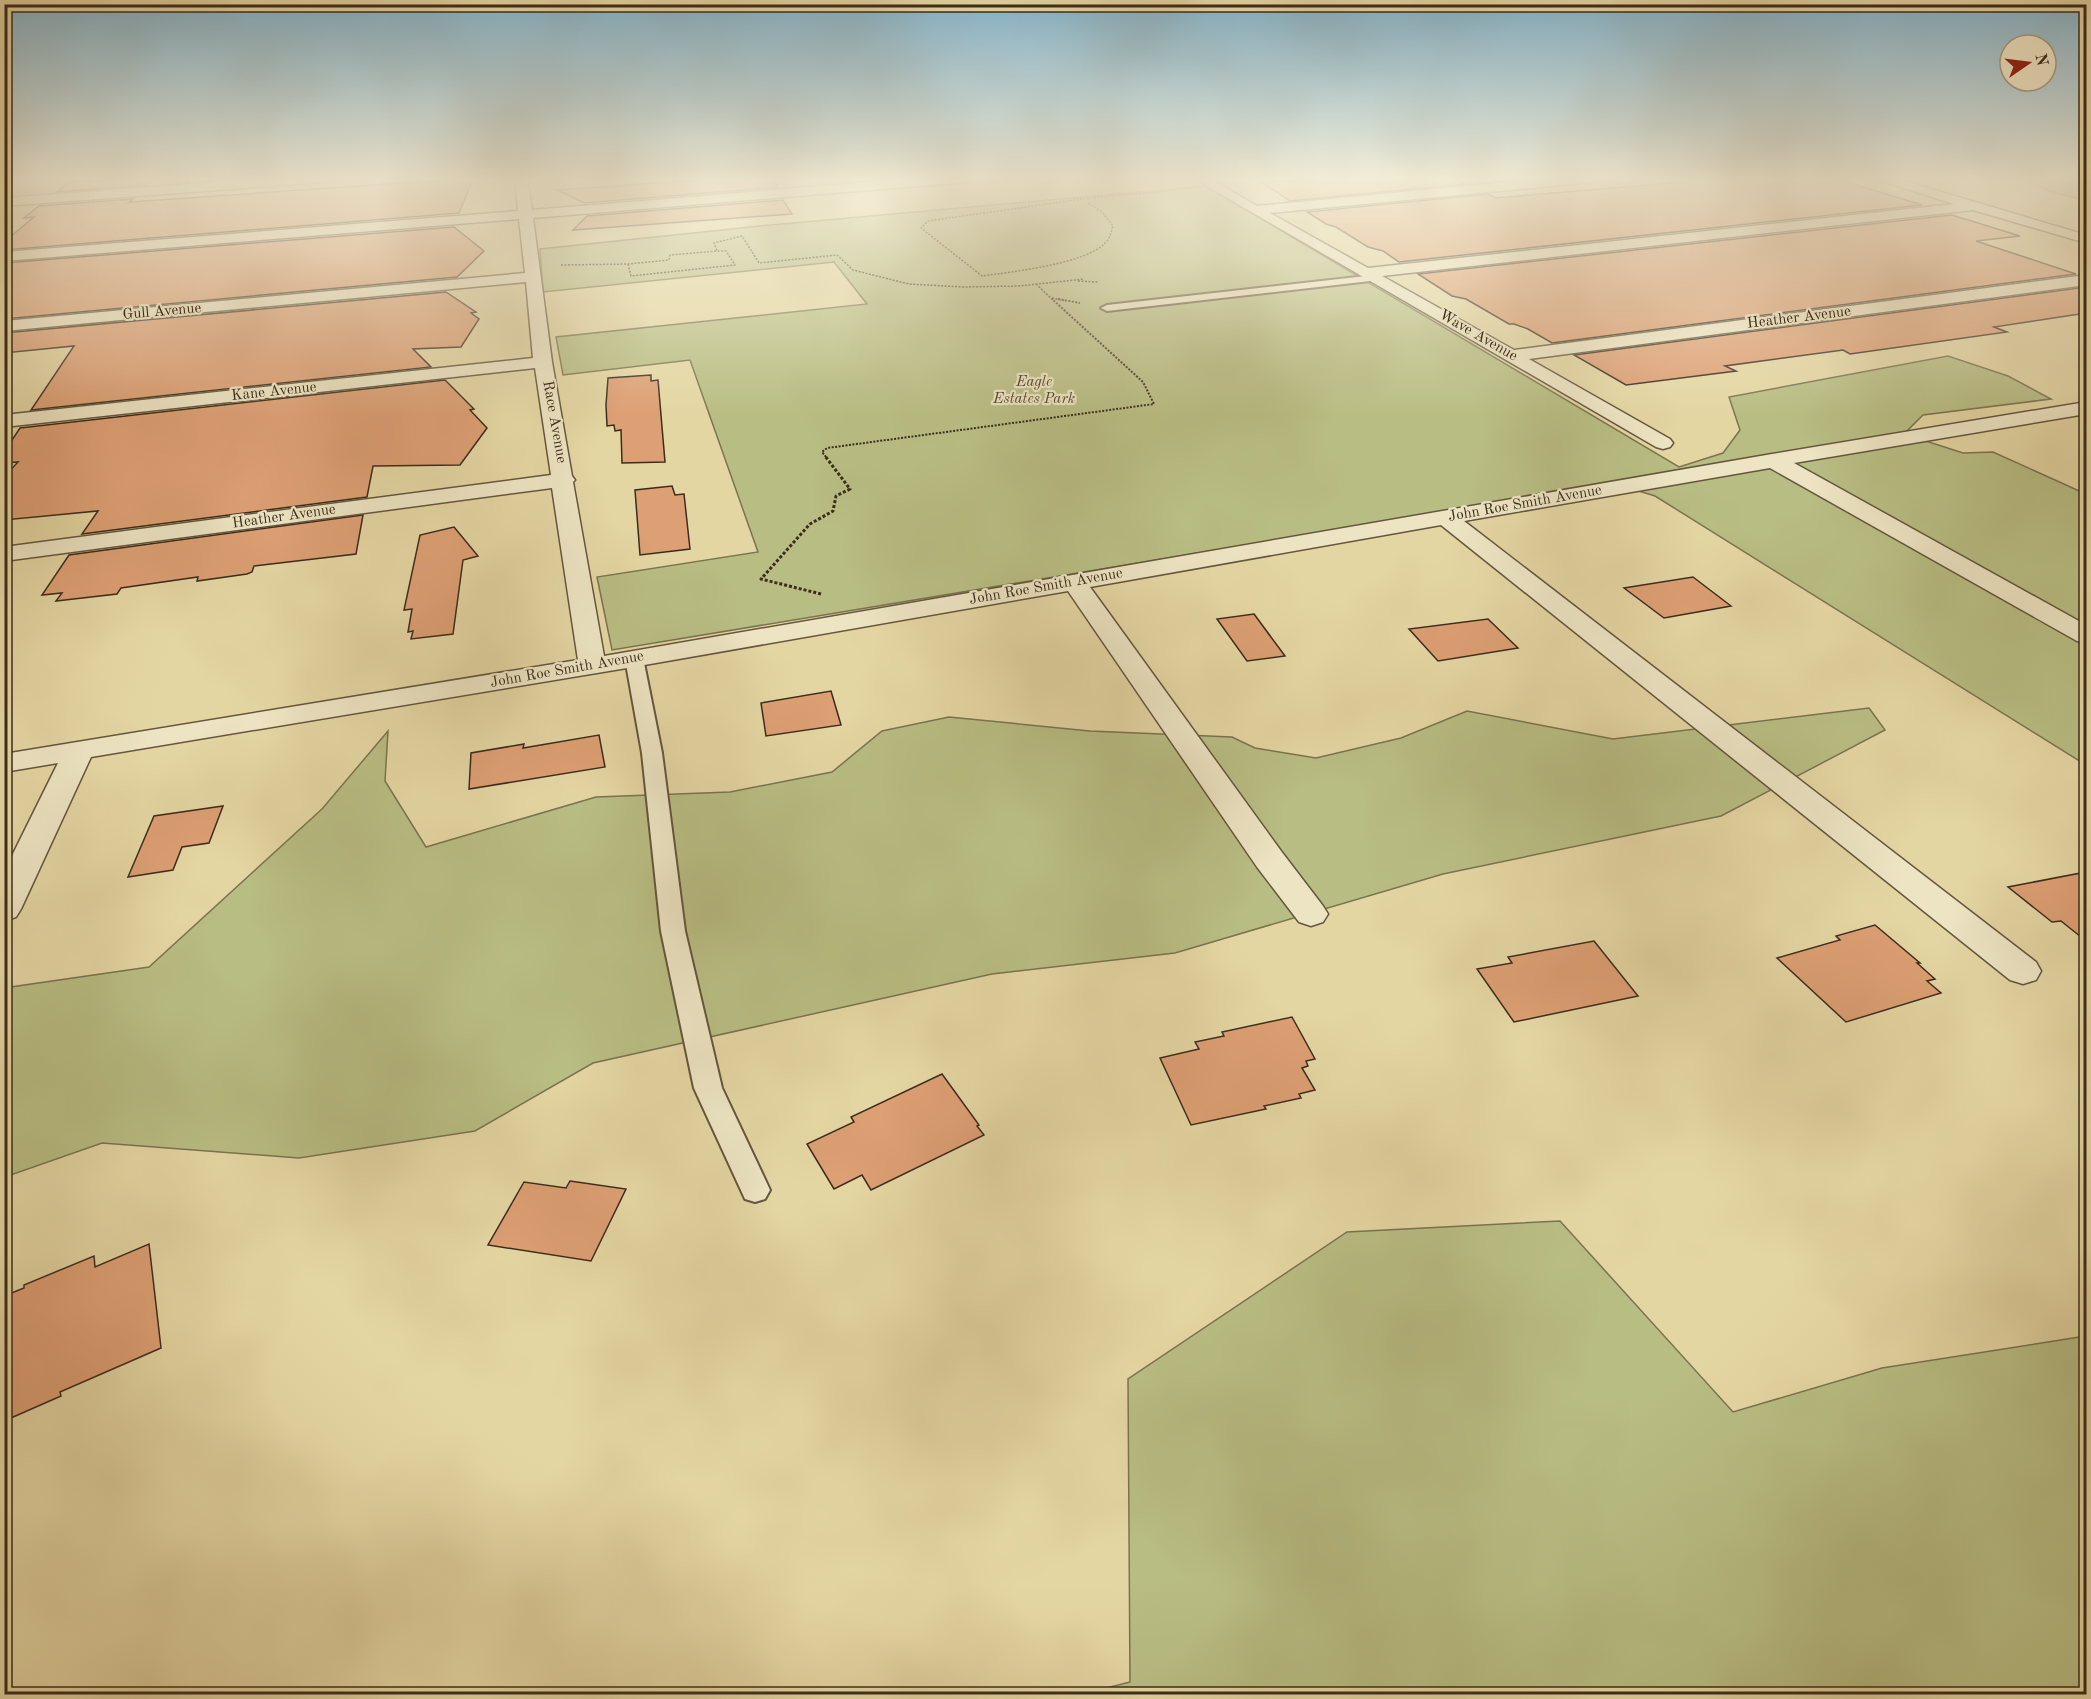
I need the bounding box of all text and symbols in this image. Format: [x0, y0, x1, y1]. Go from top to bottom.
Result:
north arrow [1998, 33, 2058, 93]
text: N [2031, 52, 2050, 68]
street label: Gull Avenue [122, 301, 202, 323]
street label: Heather Avenue [1746, 304, 1852, 332]
street label: Wave Avenue [1436, 308, 1520, 364]
park label: Eagle Estates Park [992, 375, 1075, 407]
street label: Kane Avenue [231, 380, 317, 404]
street label: Race Avenue [539, 380, 569, 464]
street label: John Roe Smith Avenue [1447, 483, 1603, 525]
street label: Heather Avenue [231, 502, 337, 532]
street label: John Roe Smith Avenue [968, 566, 1124, 608]
street label: John Roe Smith Avenue [489, 649, 645, 691]

